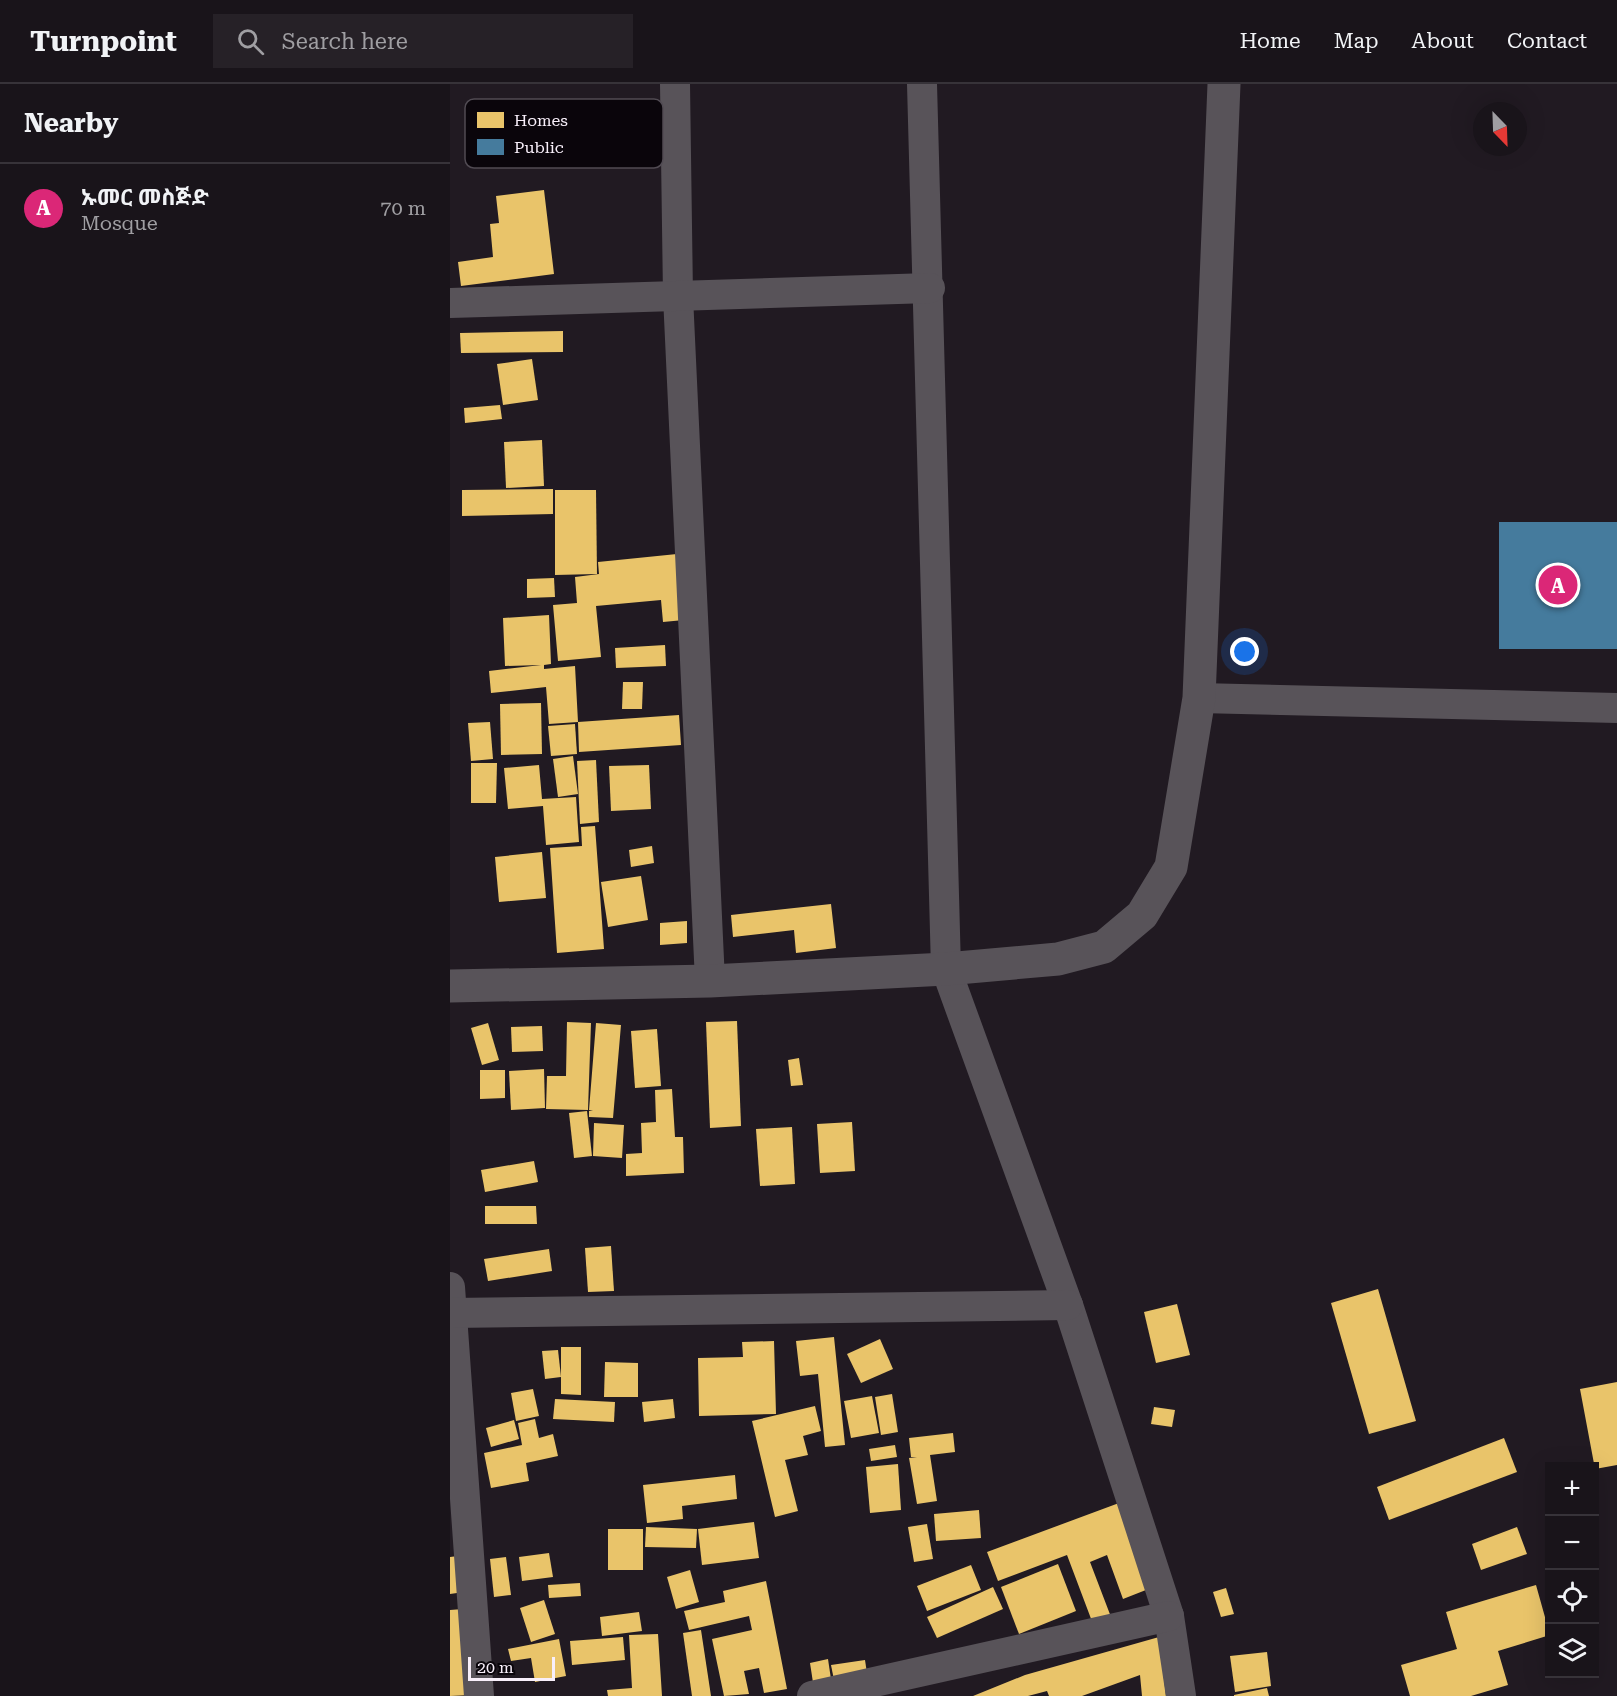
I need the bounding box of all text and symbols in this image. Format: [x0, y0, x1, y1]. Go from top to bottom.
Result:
search box [213, 14, 633, 68]
text: Turnpoint [30, 25, 177, 58]
icon: search [234, 25, 267, 58]
text: Search here [282, 29, 408, 54]
text: Home [1240, 29, 1301, 53]
text: Map [1334, 29, 1379, 53]
text: About [1412, 29, 1474, 53]
text: Contact [1507, 29, 1587, 53]
legend [465, 99, 663, 168]
north arrow [1473, 102, 1527, 156]
text: Nearby [24, 108, 118, 138]
text: Homes [514, 111, 568, 130]
text: Public [514, 138, 564, 157]
text: ኡመር መስጅድ [81, 185, 209, 210]
text: A [36, 196, 51, 220]
text: 70 m [380, 196, 426, 220]
text: Mosque [81, 211, 158, 235]
pin: A [1538, 562, 1578, 608]
your location [1230, 637, 1259, 666]
map controls [1545, 1462, 1599, 1678]
button: + [1545, 1462, 1599, 1516]
button: − [1545, 1516, 1599, 1570]
button: locate [1545, 1570, 1599, 1624]
button: layers [1545, 1624, 1599, 1678]
scale bar [468, 1654, 555, 1682]
text: 20 m [477, 1658, 514, 1677]

